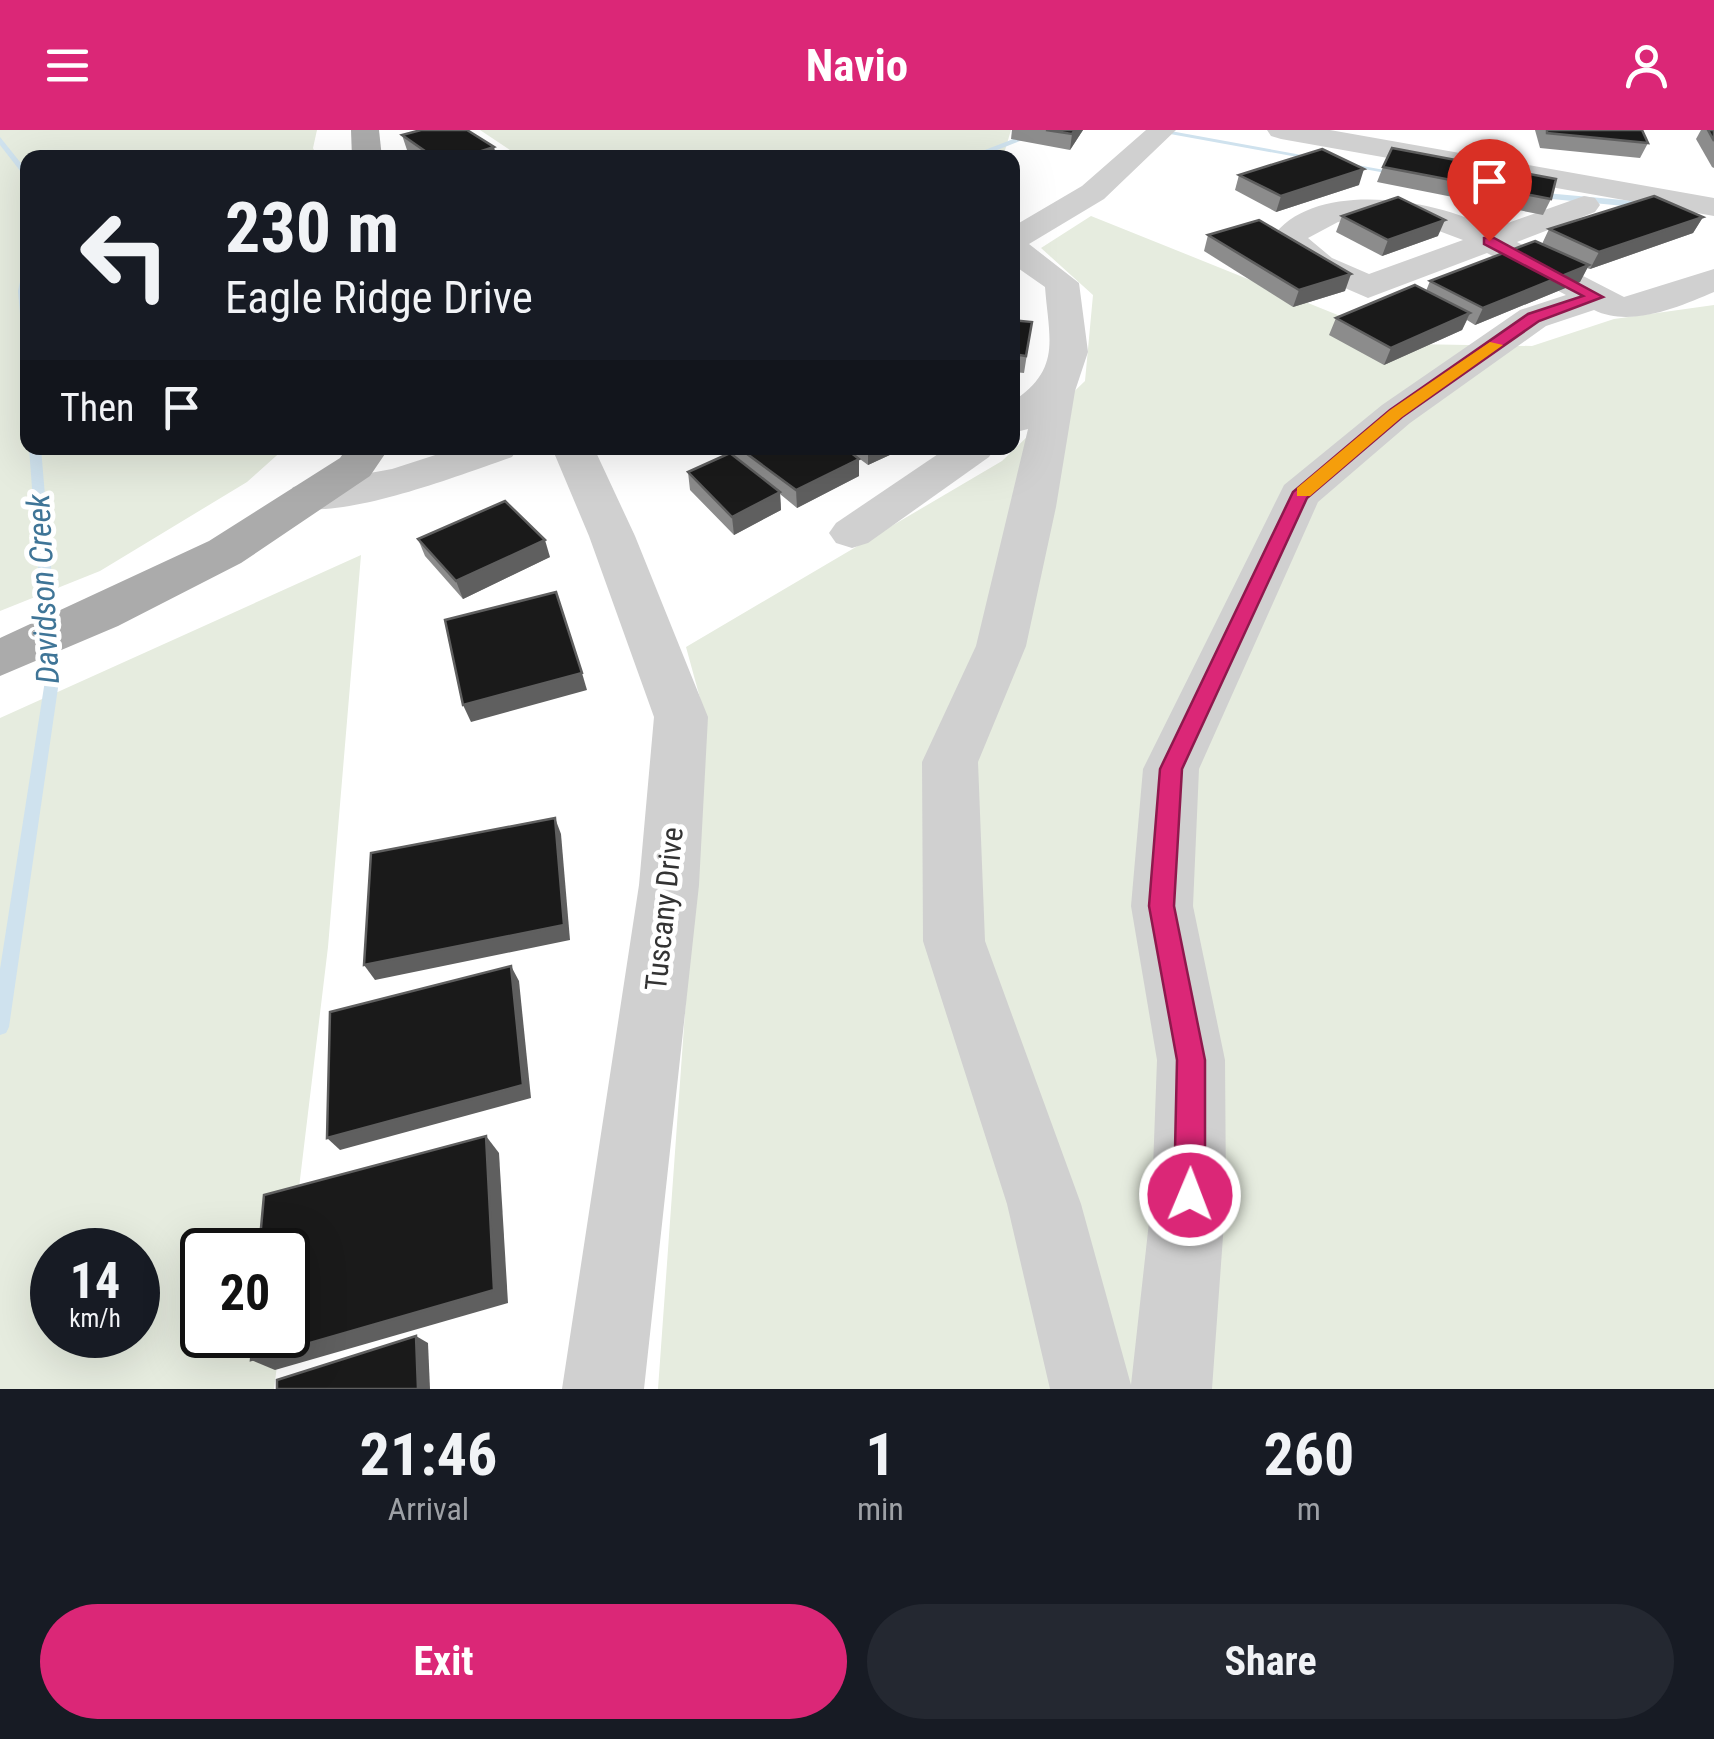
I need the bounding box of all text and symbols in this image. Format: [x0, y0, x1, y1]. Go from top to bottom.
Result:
icon: menu [40, 38, 95, 93]
icon: person [1619, 38, 1674, 93]
text: Navio [806, 39, 908, 92]
pin [1447, 139, 1532, 242]
icon: arrive [1462, 154, 1517, 209]
text: 230 m [225, 187, 399, 269]
icon: left [60, 190, 190, 320]
text: Eagle Ridge Drive [225, 271, 533, 324]
icon: arrive [154, 380, 209, 435]
text: Then [60, 386, 134, 430]
water label: Davidson Creek [19, 492, 67, 685]
street label: Tuscany Drive [638, 825, 690, 993]
position arrow [1138, 1143, 1242, 1247]
speed limit sign: 20 [180, 1228, 310, 1358]
text: 14 [70, 1252, 120, 1310]
text: km/h [69, 1304, 121, 1333]
text: 21:46 [360, 1419, 497, 1490]
text: 1 [865, 1419, 896, 1490]
text: 260 [1263, 1419, 1354, 1490]
text: Arrival [388, 1490, 469, 1528]
text: min [857, 1490, 904, 1528]
text: m [1297, 1490, 1321, 1528]
button: Exit [40, 1604, 847, 1719]
button: Share [867, 1604, 1674, 1719]

